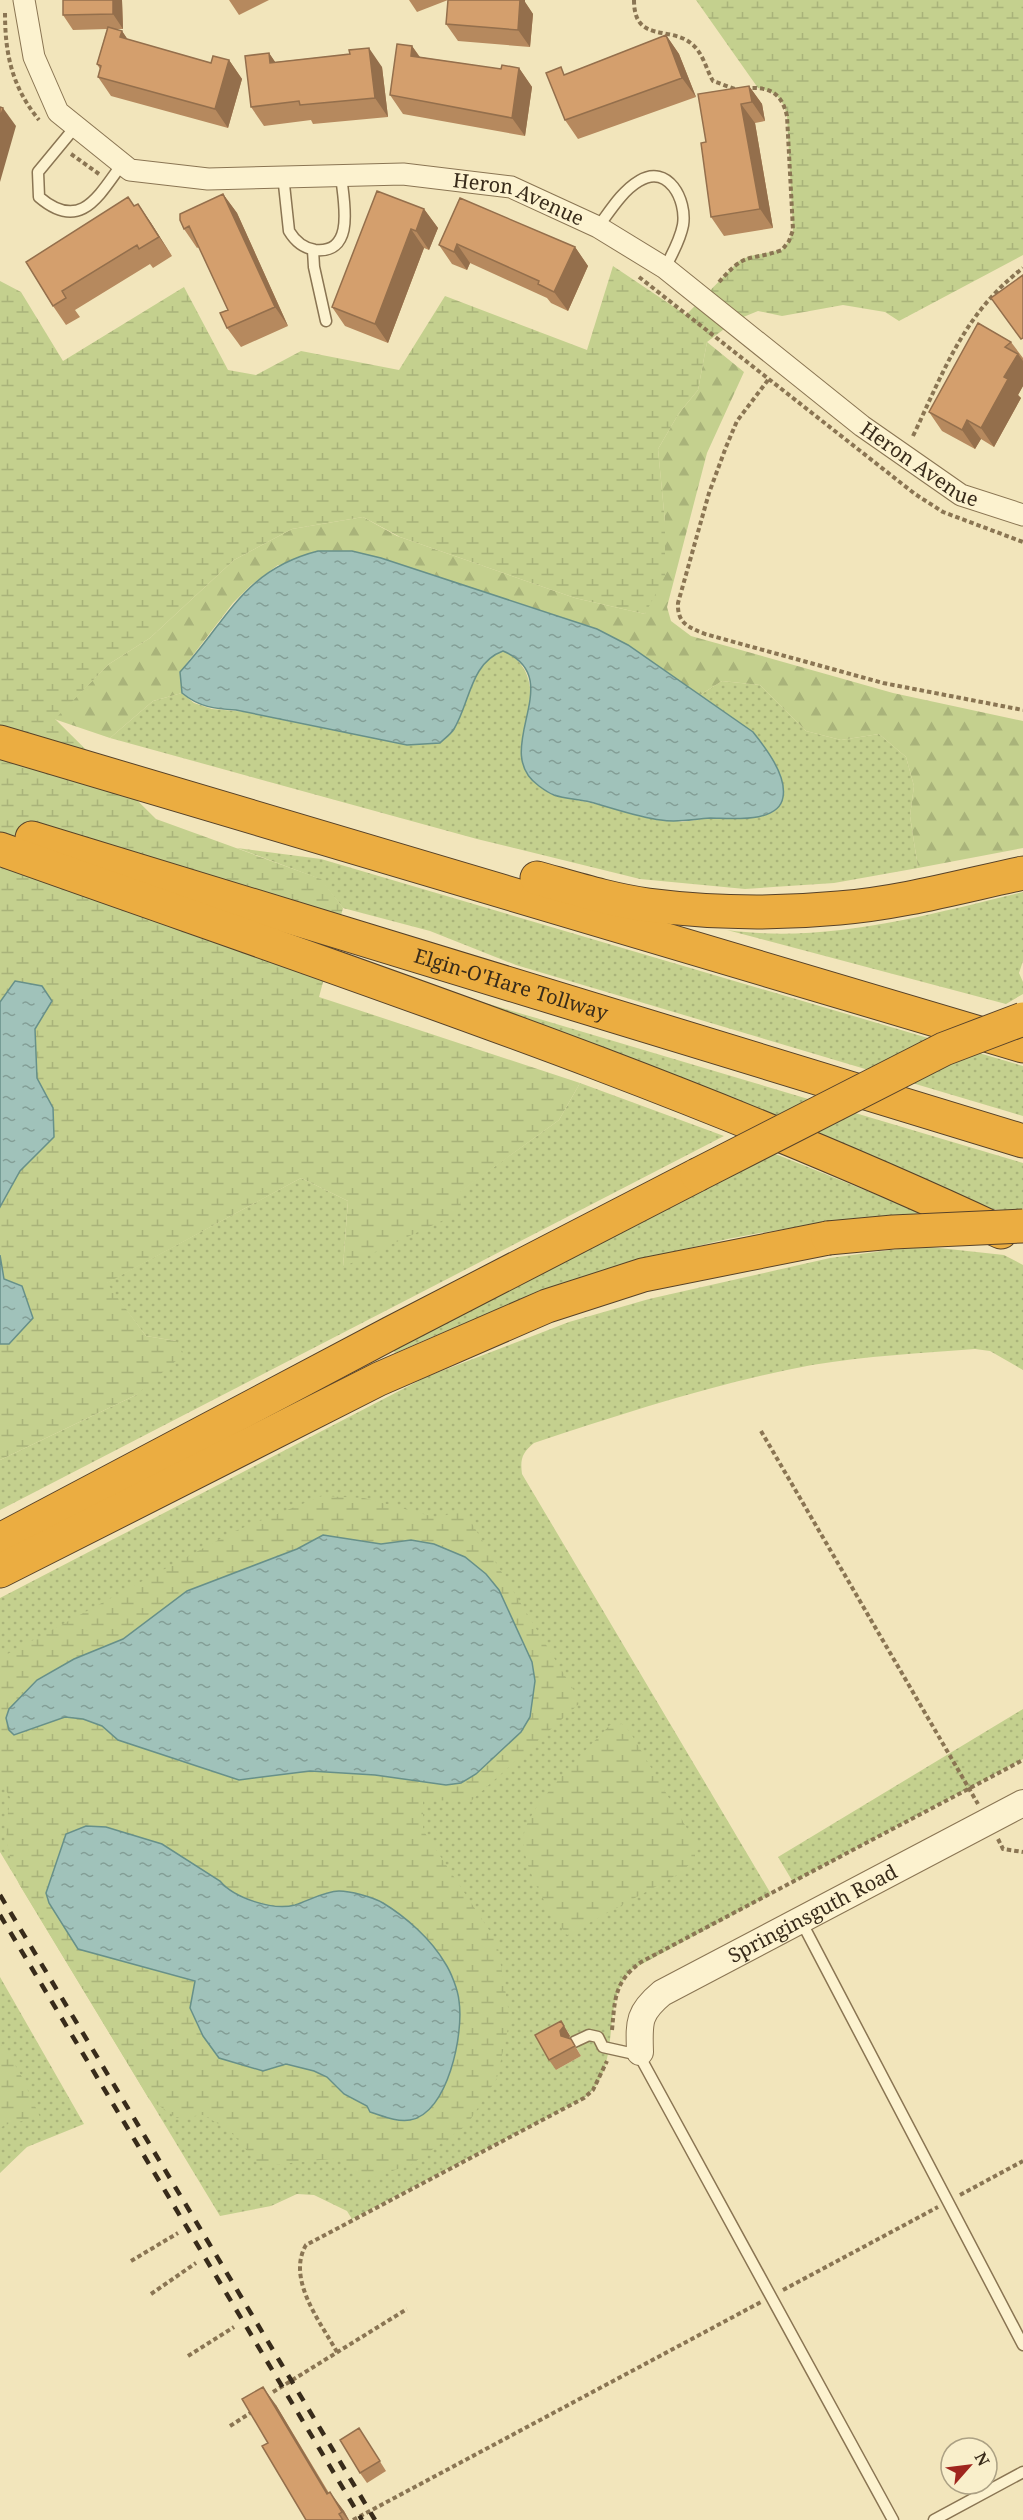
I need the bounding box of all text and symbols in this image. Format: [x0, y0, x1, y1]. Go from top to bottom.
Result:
street label: Heron Avenue [452, 166, 589, 232]
street label: Heron Avenue [855, 415, 982, 513]
street label: Elgin-O'Hare Tollway [411, 942, 612, 1027]
street label: Springinsguth Road [723, 1858, 902, 1969]
north arrow [939, 2436, 999, 2496]
text: N [970, 2448, 995, 2470]

